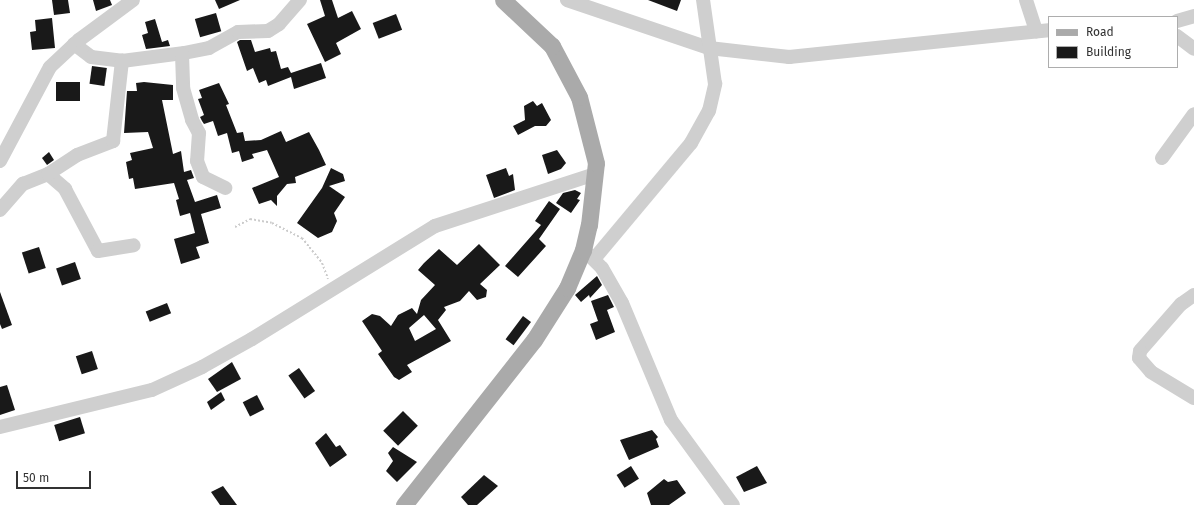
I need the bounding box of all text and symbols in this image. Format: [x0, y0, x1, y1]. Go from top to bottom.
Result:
legend [1048, 16, 1178, 68]
text: Road [1086, 25, 1114, 39]
text: Building [1086, 45, 1131, 59]
scale bar [18, 463, 93, 489]
text: 50 m [23, 471, 49, 485]

